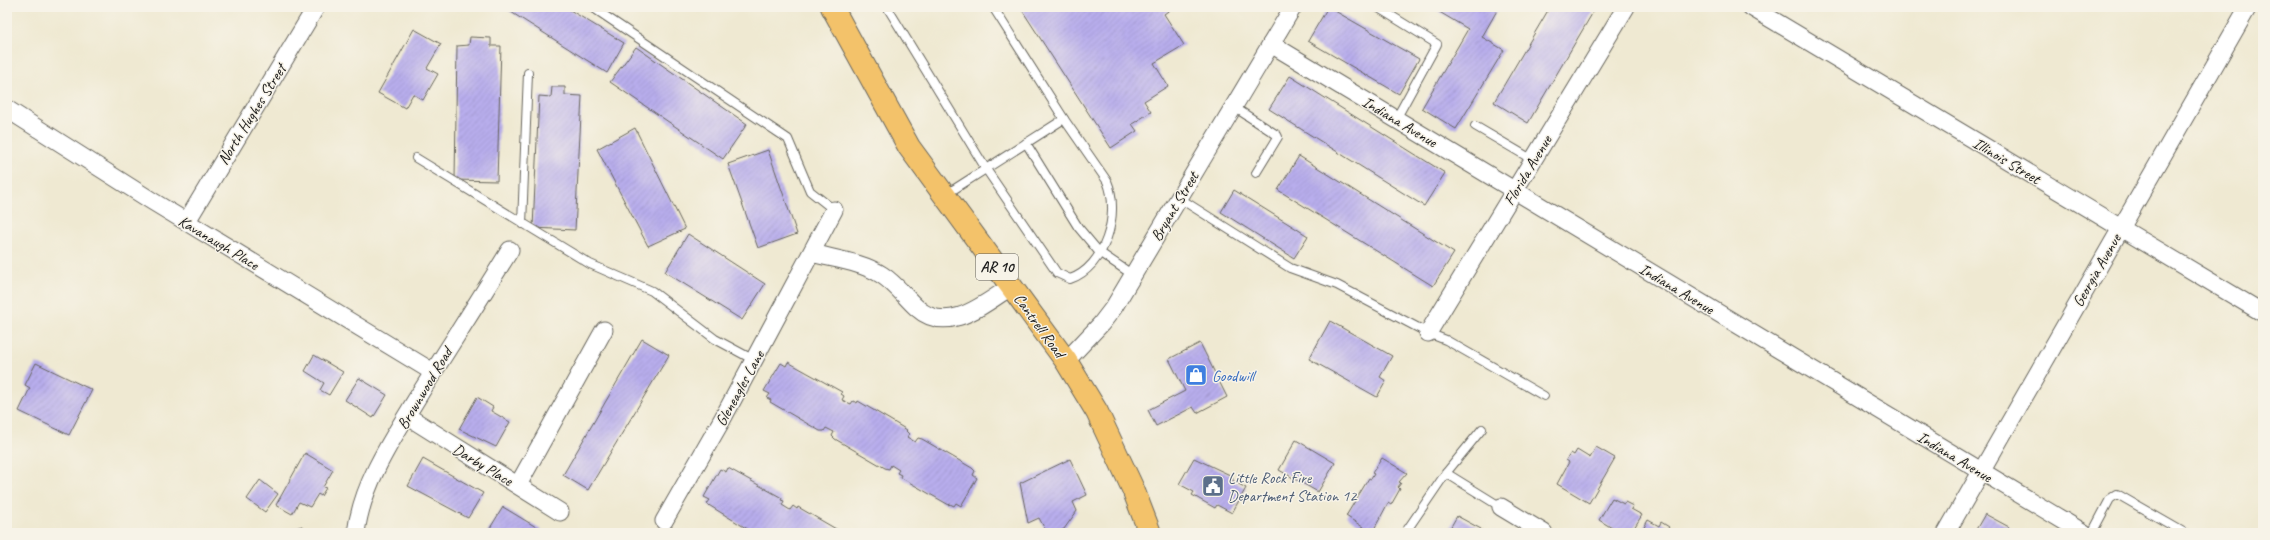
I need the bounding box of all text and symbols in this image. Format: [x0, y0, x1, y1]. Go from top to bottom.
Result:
street label: North Hughes Street [213, 58, 292, 168]
street label: Indiana Avenue [1359, 92, 1442, 153]
street label: Florida Avenue [1499, 130, 1557, 209]
street label: Illinois Street [1969, 133, 2045, 190]
street label: Bryant Street [1146, 167, 1204, 245]
street label: Kavanaugh Place [175, 211, 264, 276]
street label: Georgia Avenue [2068, 229, 2127, 310]
road number: AR 10 [976, 254, 1018, 280]
street label: Indiana Avenue [1636, 259, 1719, 320]
street label: Cantrell Road [1009, 290, 1071, 364]
street label: Brownwood Road [393, 342, 458, 433]
street label: Gleneagles Lane [711, 346, 770, 430]
shop icon: Goodwill [1183, 362, 1209, 388]
place label: Goodwill [1212, 366, 1257, 386]
street label: Indiana Avenue [1914, 427, 1997, 488]
street label: Darby Place [449, 439, 518, 491]
place label: Little Rock Fire Department Station 12 [1228, 468, 1358, 506]
public building icon: Little Rock Fire Department Station 12 [1200, 473, 1226, 499]

